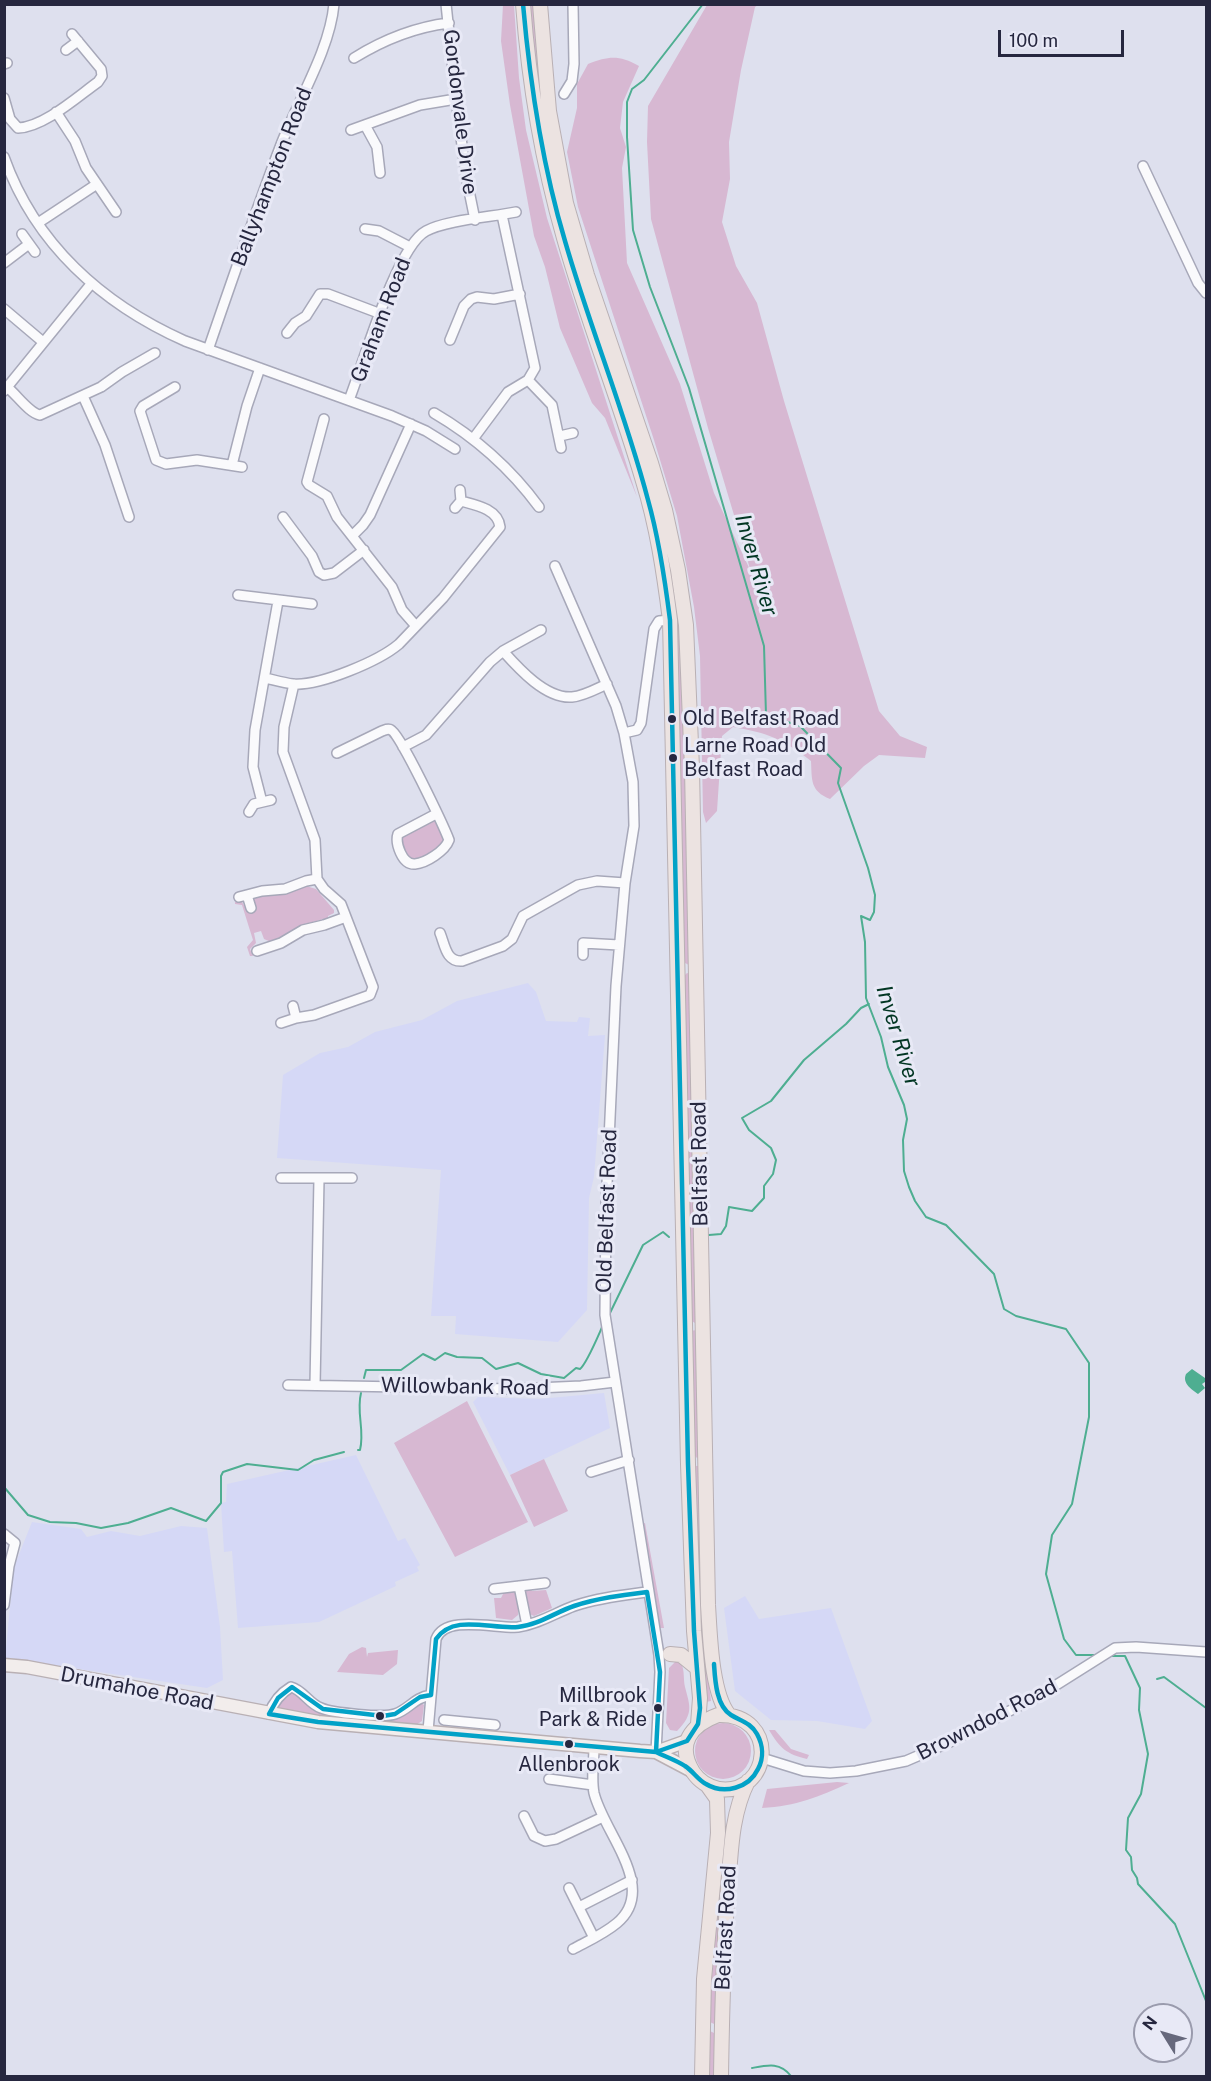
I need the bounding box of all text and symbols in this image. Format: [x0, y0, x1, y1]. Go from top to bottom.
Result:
scale bar [1001, 18, 1127, 56]
street label: Gordonvale Drive [437, 28, 483, 196]
text: 100 m [1009, 30, 1058, 51]
street label: Ballyhampton Road [226, 84, 318, 270]
street label: Graham Road [346, 254, 416, 386]
water label: Inver River [729, 511, 783, 619]
place label: Old Belfast Road [683, 707, 839, 731]
marker: Old Belfast Road [666, 713, 678, 725]
place label: Larne Road Old Belfast Road [684, 734, 826, 781]
marker: Larne Road Old Belfast Road [667, 752, 679, 764]
water label: Inver River [870, 982, 926, 1090]
street label: Belfast Road [686, 1101, 714, 1227]
street label: Old Belfast Road [592, 1129, 622, 1293]
street label: Willowbank Road [381, 1373, 549, 1401]
street label: Drumahoe Road [58, 1662, 216, 1716]
street label: Browndod Road [913, 1674, 1061, 1766]
place label: Millbrook Park & Ride [539, 1684, 647, 1731]
marker: Millbrook Park & Ride [652, 1702, 664, 1714]
unlabelled marker [374, 1710, 386, 1722]
marker: Allenbrook [563, 1738, 575, 1750]
place label: Allenbrook [518, 1753, 620, 1777]
street label: Belfast Road [710, 1865, 742, 1991]
north arrow [1133, 2003, 1193, 2063]
text: N [1138, 2012, 1161, 2034]

